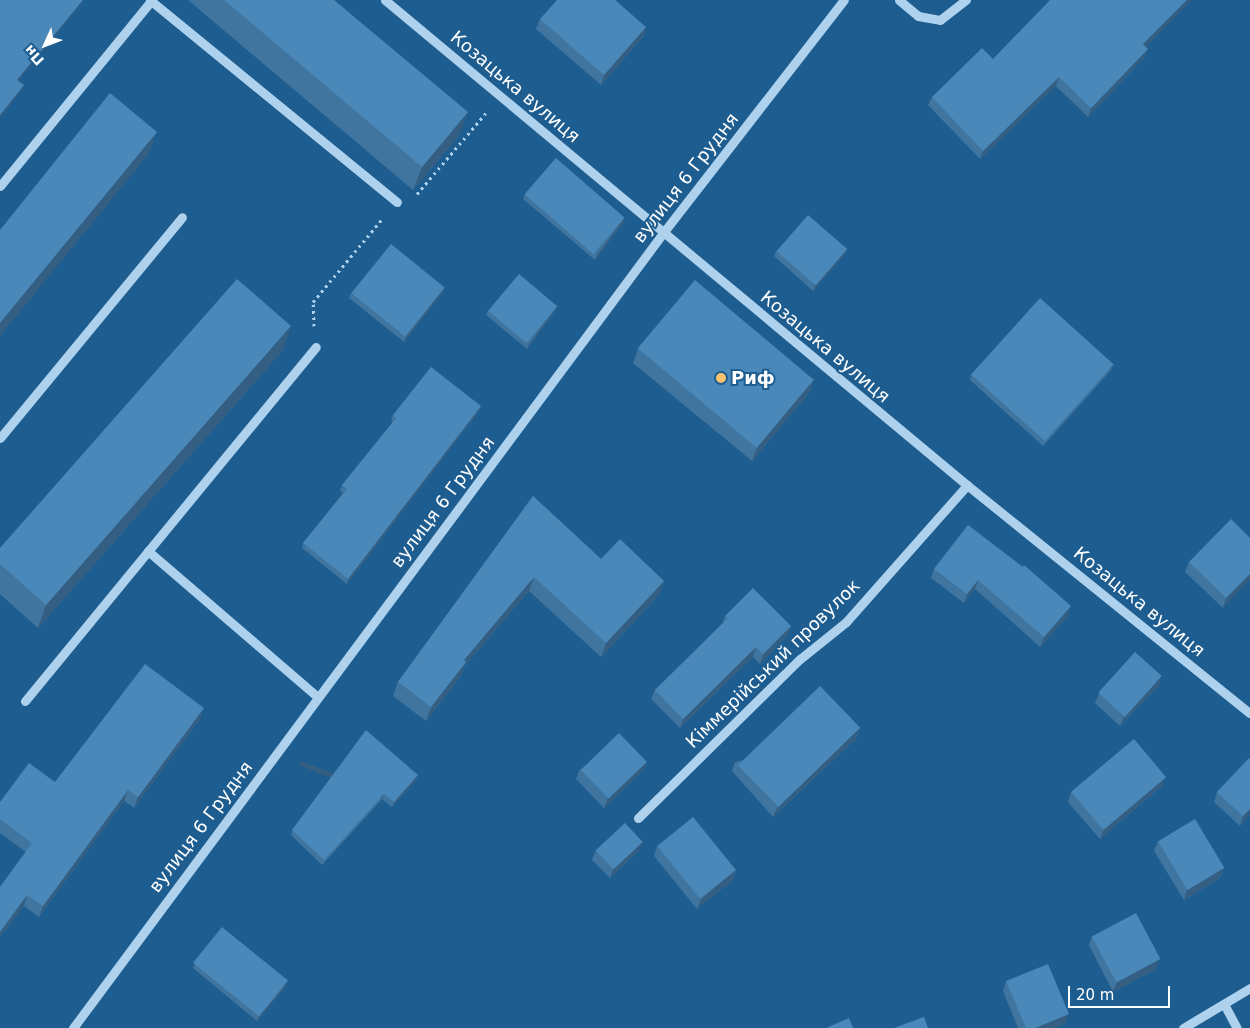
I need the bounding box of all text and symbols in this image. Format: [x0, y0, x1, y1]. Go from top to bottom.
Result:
north arrow [20, 20, 70, 70]
street label: Козацька вулиця [446, 27, 584, 147]
text: Пн [21, 42, 47, 69]
street label: вулиця 6 Грудня [629, 109, 743, 247]
street label: Козацька вулиця [756, 287, 894, 407]
place label: Риф [731, 367, 775, 389]
marker: Риф [715, 372, 727, 384]
street label: вулиця 6 Грудня [387, 432, 499, 572]
street label: Козацька вулиця [1069, 542, 1209, 662]
street label: Кіммерійський провулок [682, 575, 864, 753]
street label: вулиця 6 Грудня [145, 757, 257, 897]
scale bar [1070, 976, 1172, 1008]
text: 20 m [1076, 986, 1114, 1004]

